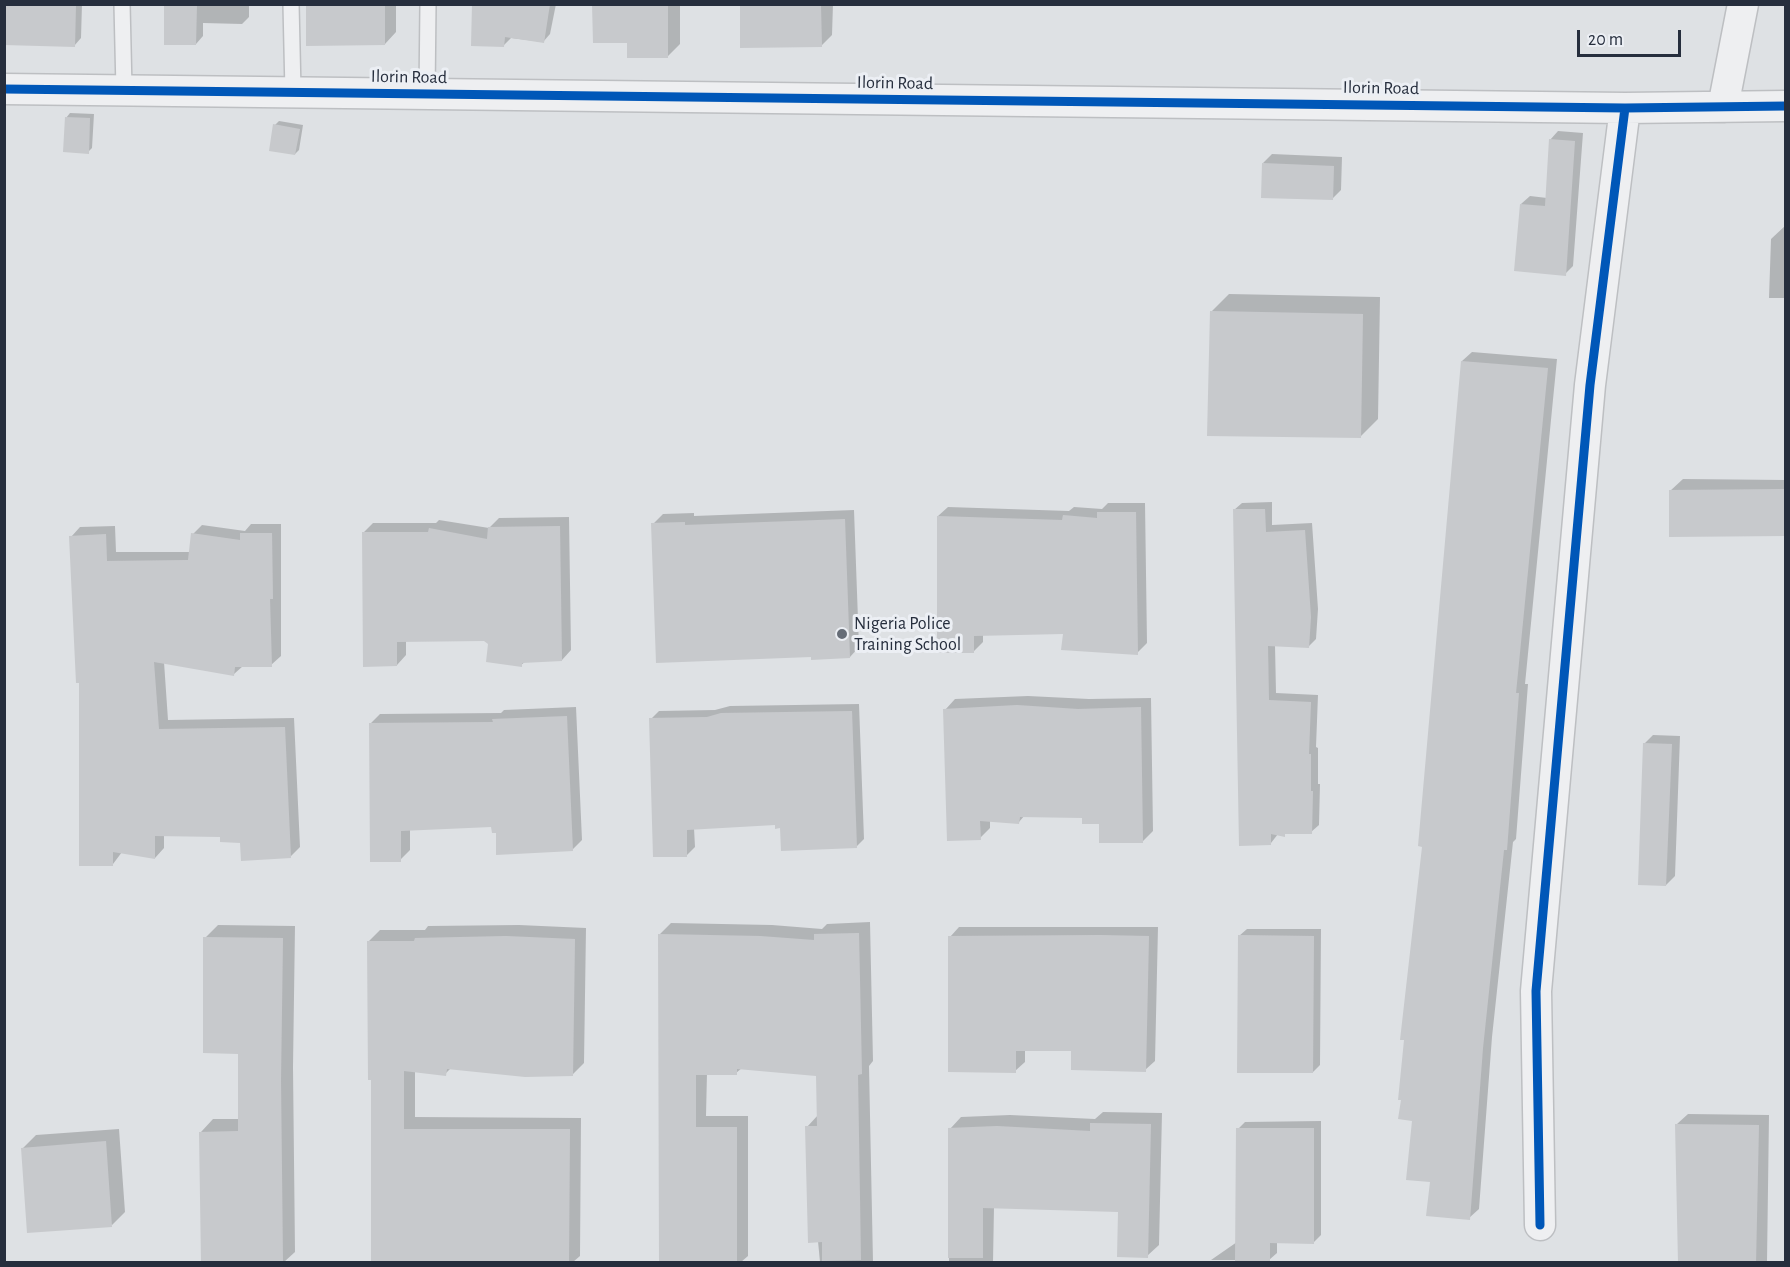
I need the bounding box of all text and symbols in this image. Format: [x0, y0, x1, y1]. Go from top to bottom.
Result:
scale bar [1580, 18, 1684, 56]
text: 20 m [1588, 31, 1623, 49]
street label: Ilorin Road [371, 66, 447, 88]
street label: Ilorin Road [857, 72, 933, 94]
street label: Ilorin Road [1343, 77, 1419, 99]
place label: Nigeria Police Training School [854, 613, 961, 656]
marker: Nigeria Police Training School [835, 627, 849, 641]

